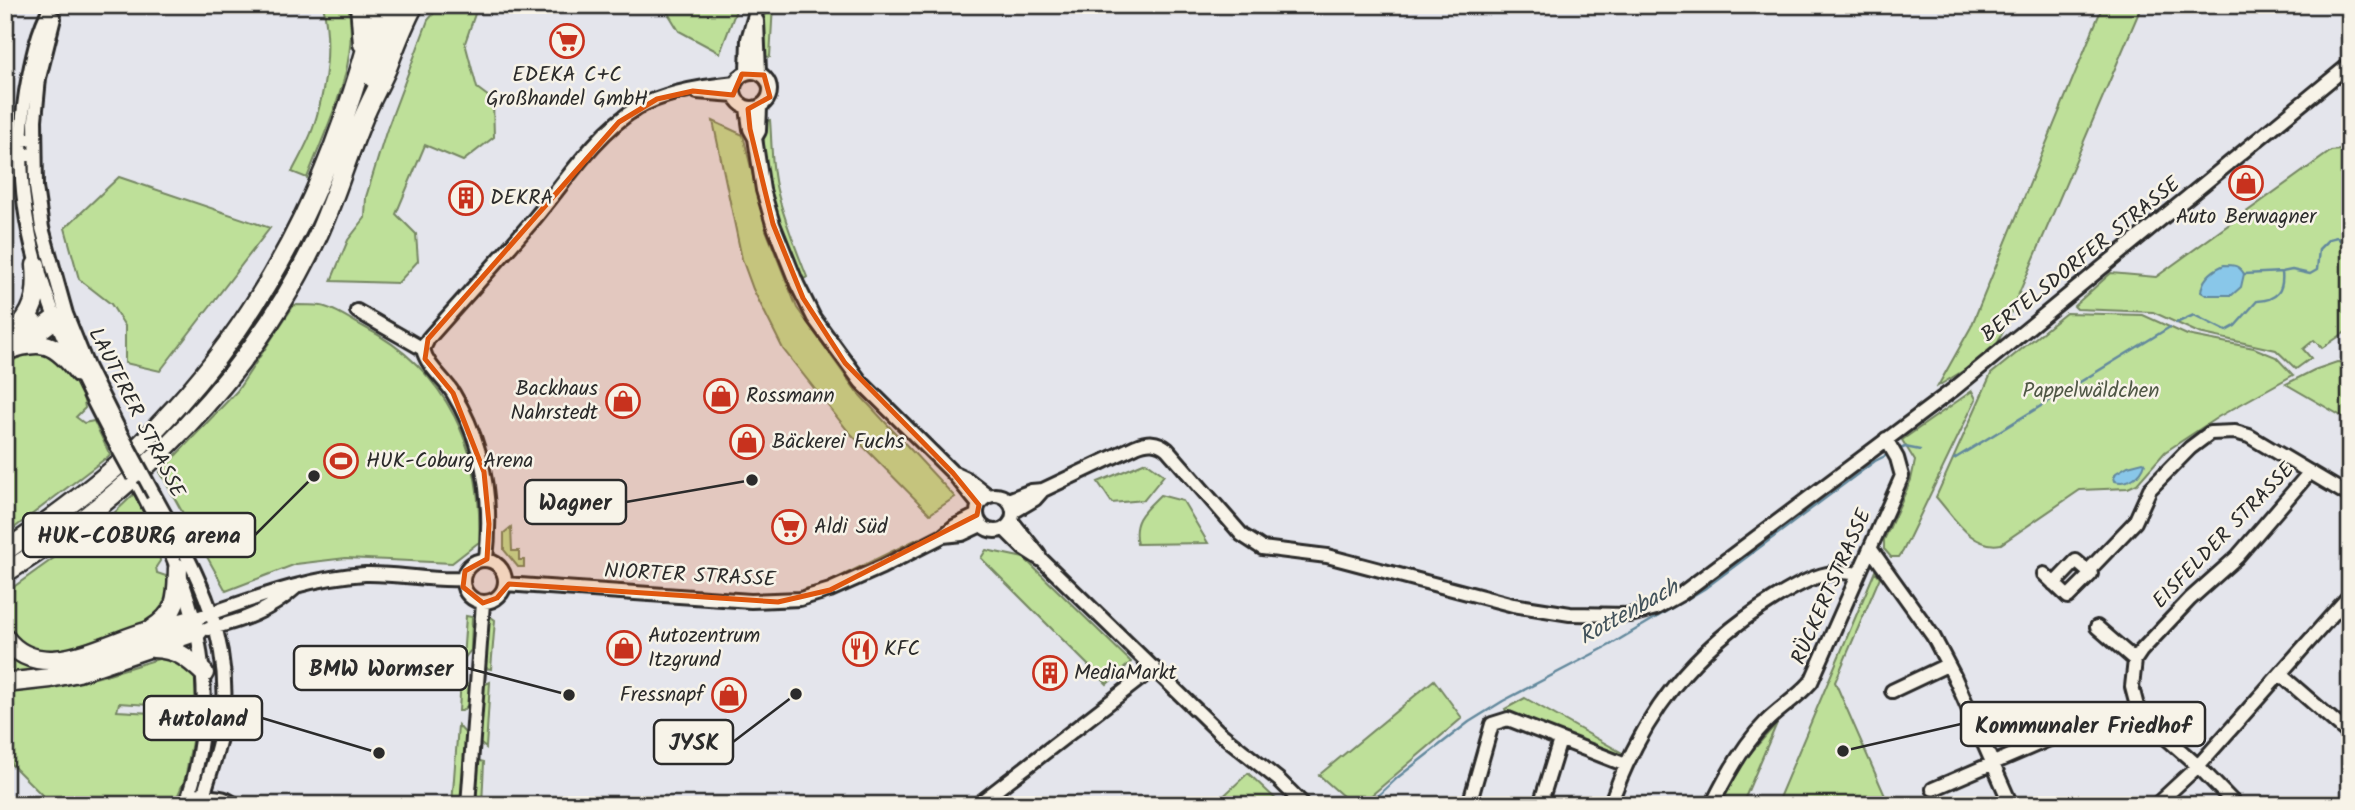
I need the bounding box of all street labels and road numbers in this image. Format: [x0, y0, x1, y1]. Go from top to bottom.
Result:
street label: BERTELSDORFER STRASSE [1974, 168, 2189, 351]
street label: LAUTERER STRASSE [79, 322, 194, 505]
street label: EISFELDER STRASSE [2145, 455, 2303, 617]
street label: RÜCKERTSTRASSE [1783, 503, 1881, 670]
street label: NIORTER STRASSE [603, 555, 777, 597]

